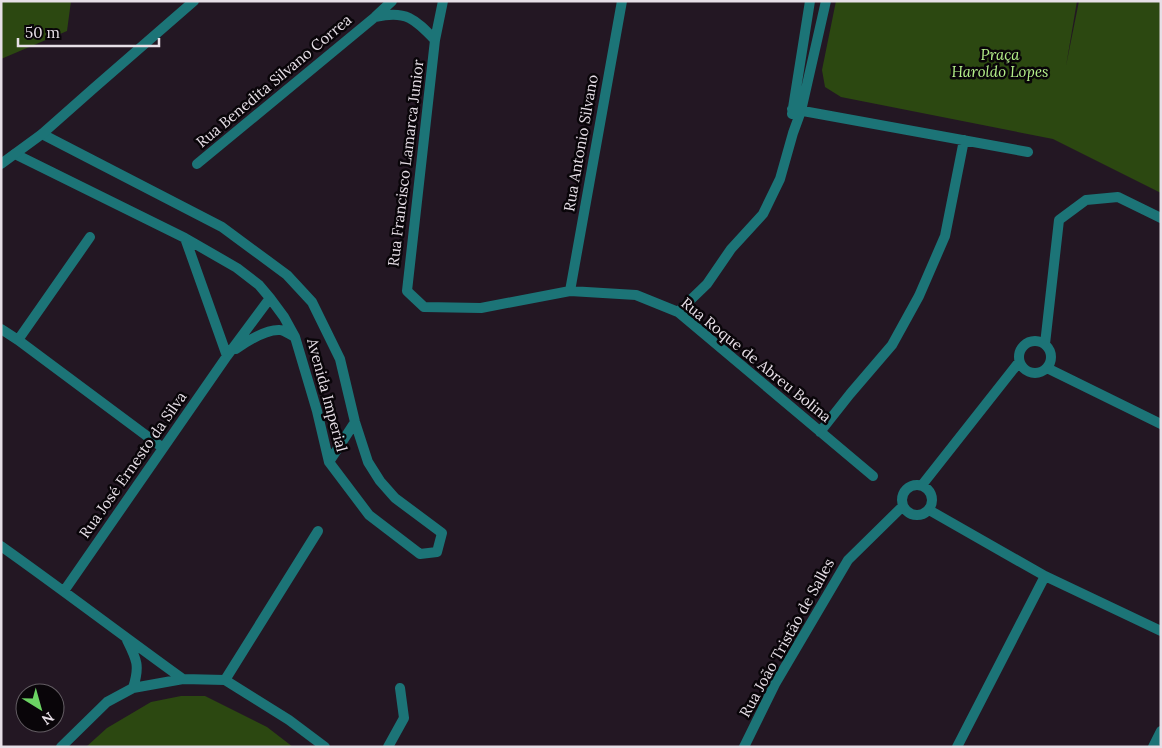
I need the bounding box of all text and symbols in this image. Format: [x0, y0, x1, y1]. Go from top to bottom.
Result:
street label: Rua Benedita Silvano Correa [192, 10, 356, 151]
scale bar [18, 15, 159, 47]
text: 50 m [25, 23, 60, 42]
park label: Praça Haroldo Lopes [951, 45, 1049, 81]
street label: Rua Francisco Lamarca Junior [383, 58, 428, 267]
street label: Rua Antonio Silvano [559, 73, 602, 213]
street label: Rua Roque de Abreu Bolina [677, 293, 835, 426]
street label: Avenida Imperial [303, 335, 352, 454]
street label: Rua José Ernesto da Silva [75, 388, 191, 542]
street label: Rua João Tristão de Salles [735, 555, 838, 720]
north arrow [15, 683, 65, 733]
text: N [38, 708, 58, 729]

